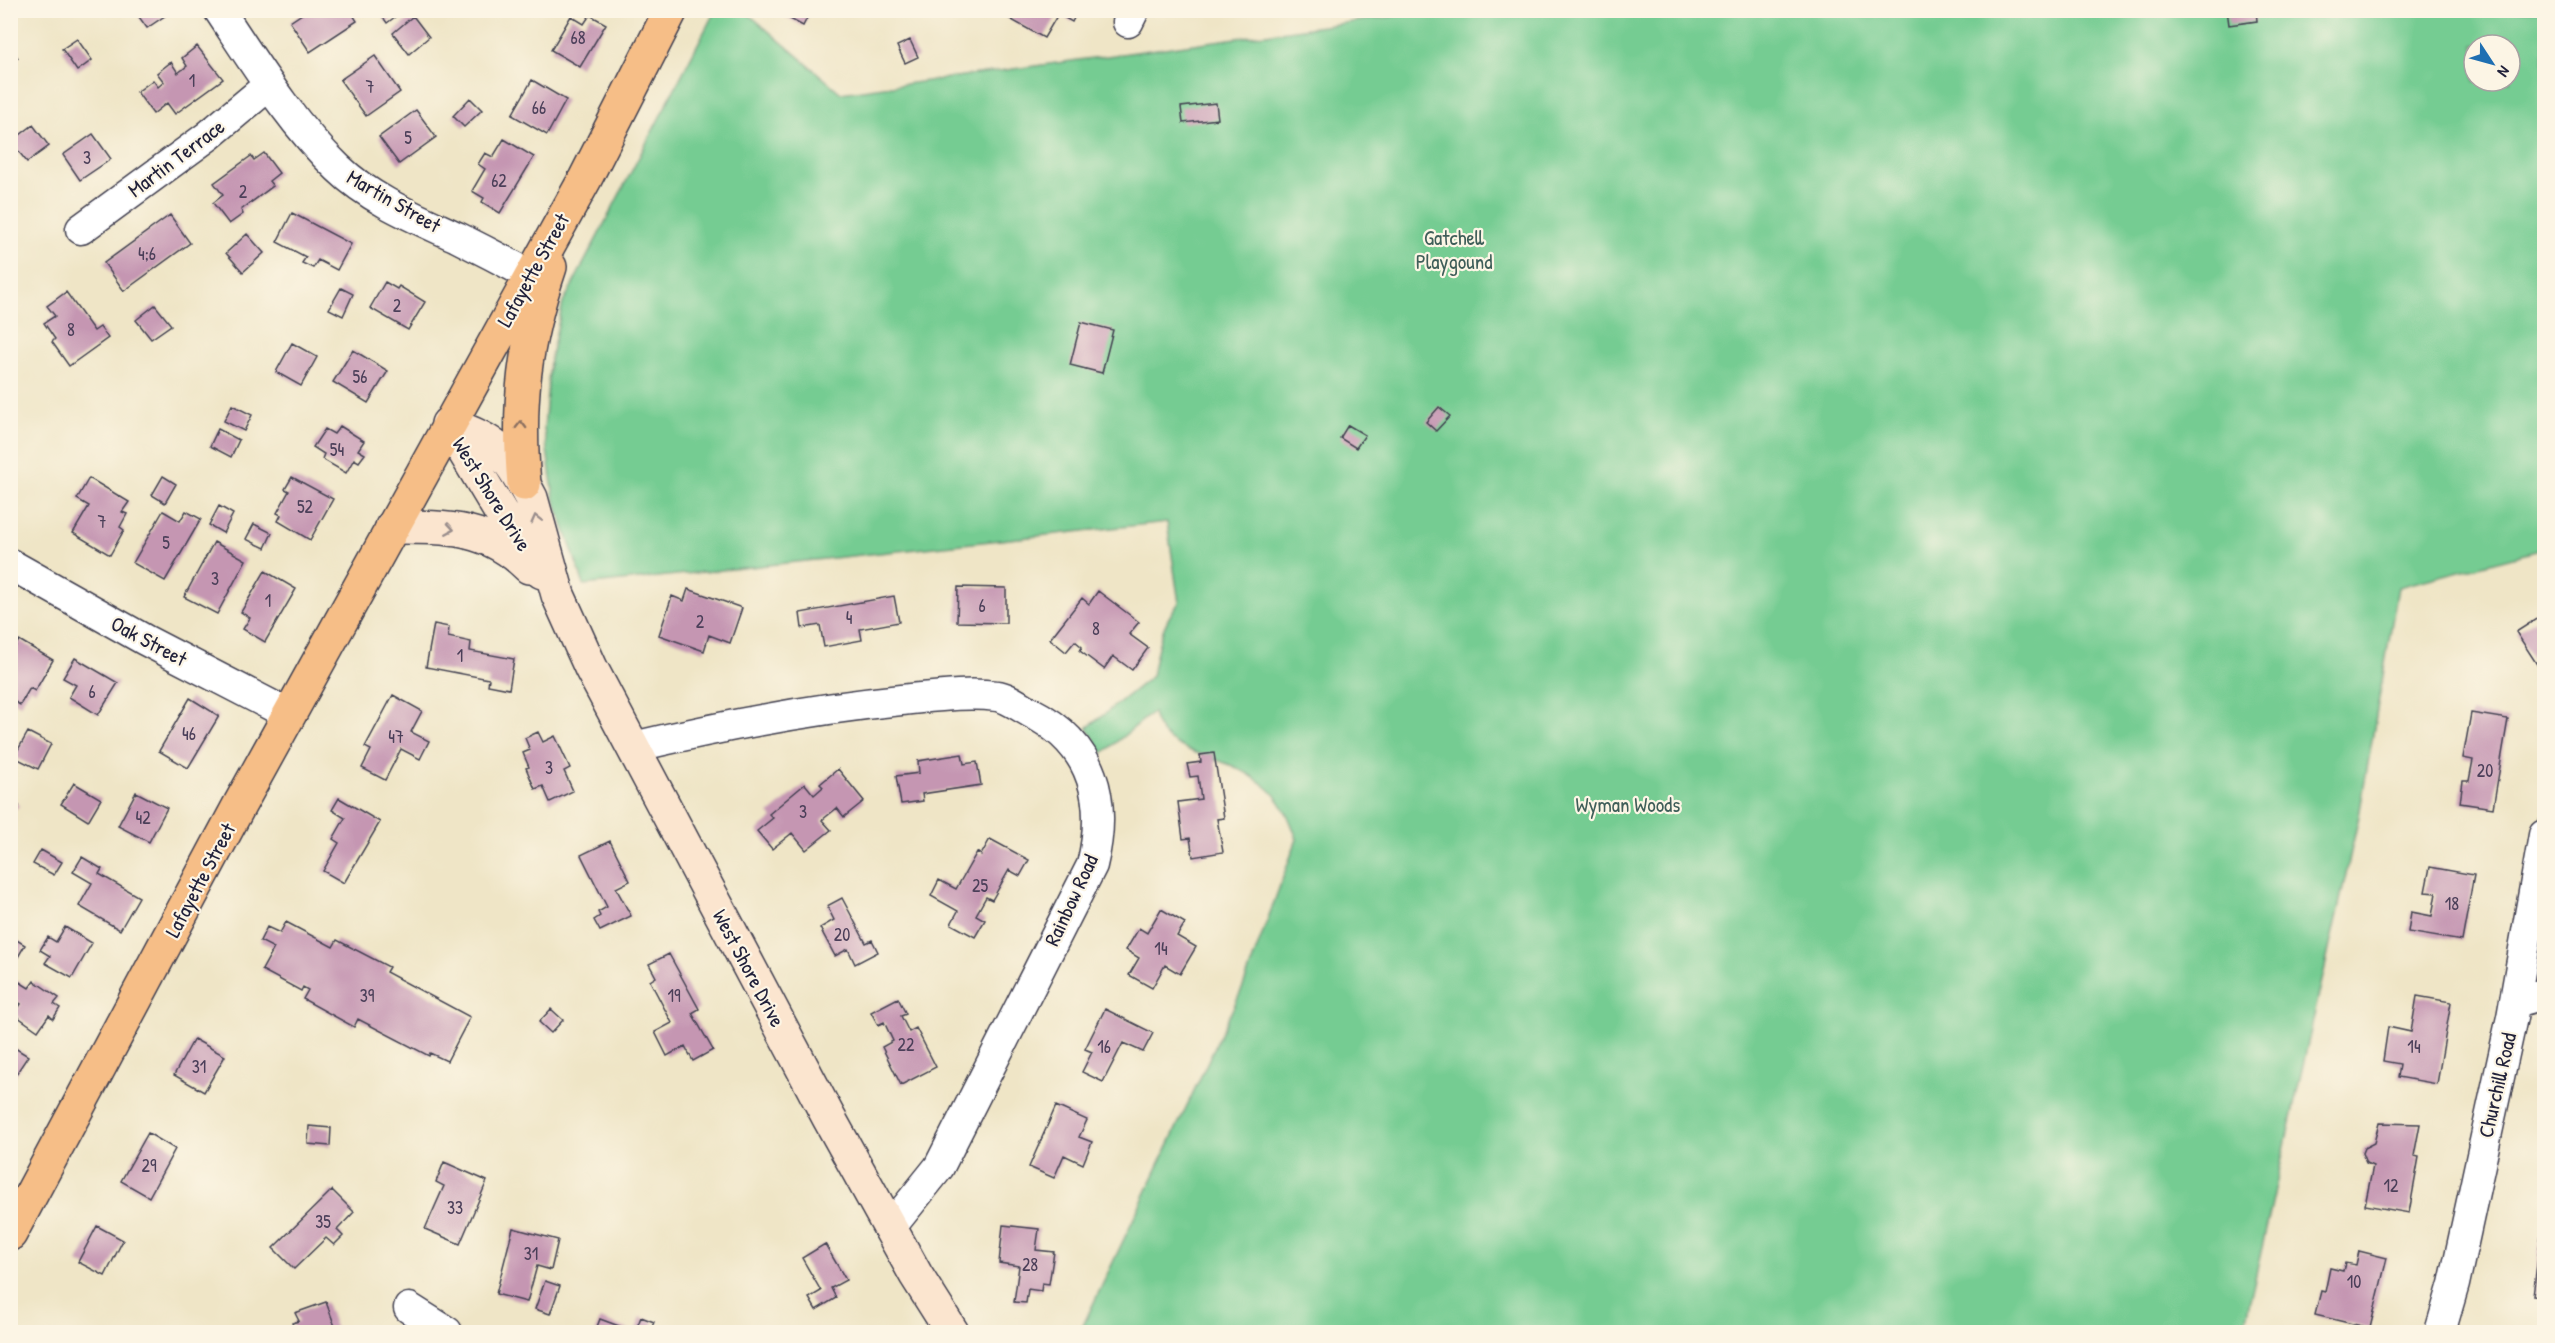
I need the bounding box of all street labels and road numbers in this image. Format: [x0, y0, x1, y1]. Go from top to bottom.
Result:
street label: Martin Terrace [122, 112, 230, 204]
street label: Martin Street [342, 162, 447, 240]
street label: Lafayette Street [490, 207, 576, 332]
street label: West Shore Drive [445, 432, 539, 556]
street label: Oak Street [106, 609, 193, 673]
street label: Lafayette Street [158, 817, 243, 942]
street label: Rainbow Road [1037, 849, 1105, 951]
street label: West Shore Drive [706, 904, 792, 1032]
street label: Churchill Road [2471, 1030, 2523, 1140]

